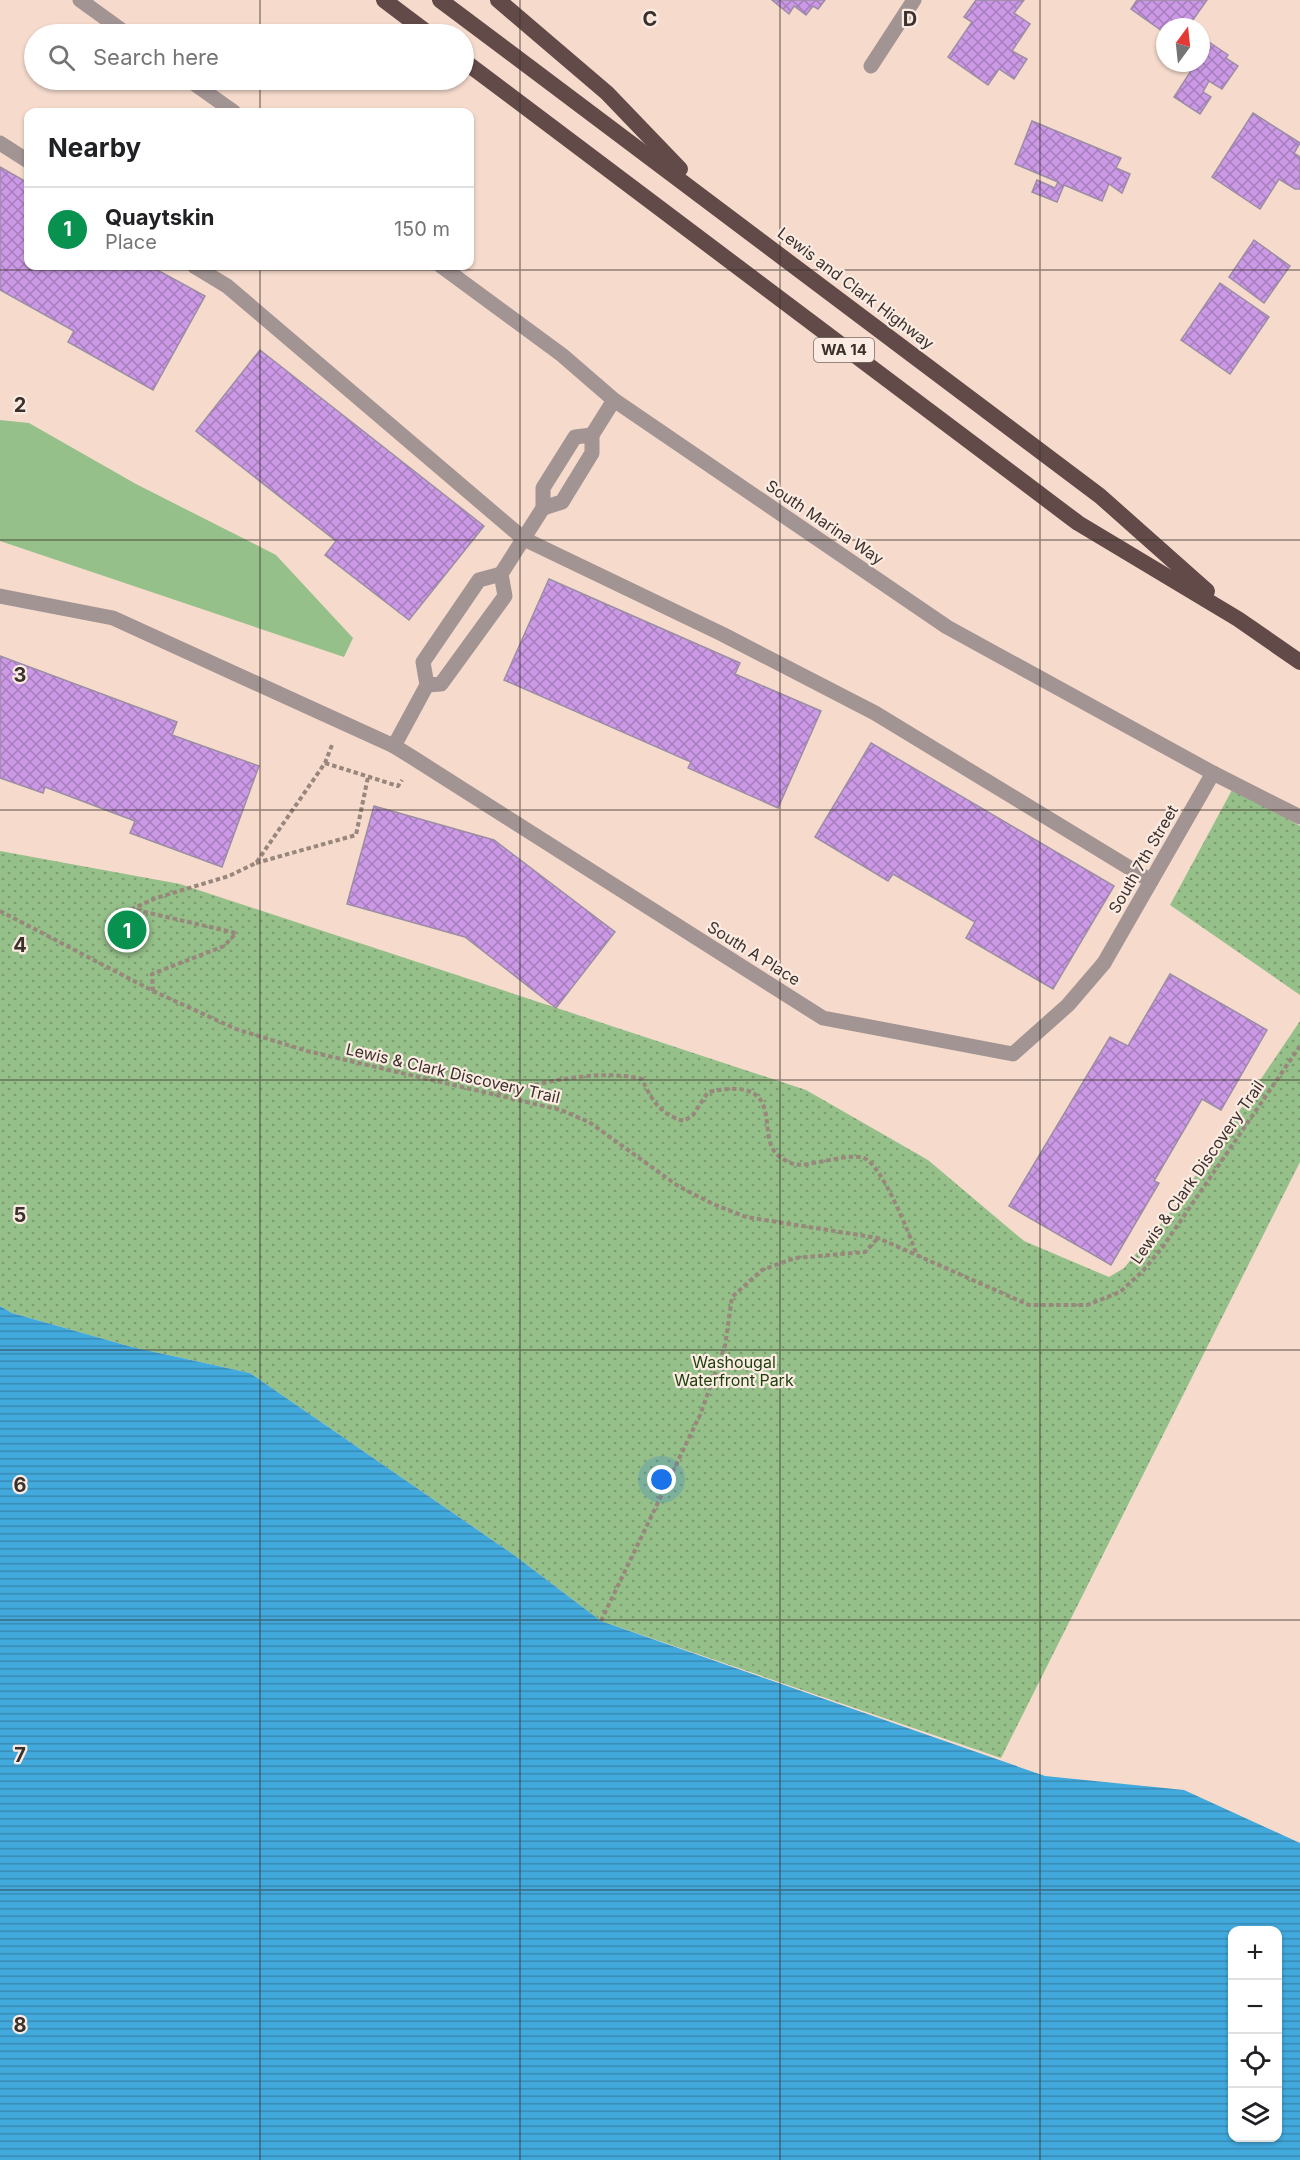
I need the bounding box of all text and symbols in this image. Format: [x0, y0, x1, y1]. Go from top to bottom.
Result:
text: C [643, 7, 657, 31]
text: D [903, 7, 917, 31]
north arrow [1156, 18, 1210, 72]
search box [24, 24, 474, 90]
icon: search [45, 41, 78, 74]
text: Search here [93, 44, 219, 70]
text: Nearby [48, 132, 141, 163]
text: Quaytskin [105, 204, 214, 230]
text: 1 [63, 217, 72, 241]
text: 150 m [394, 217, 450, 241]
street label: Lewis and Clark Highway [774, 223, 938, 353]
text: Place [105, 230, 157, 254]
road number: WA 14 [814, 338, 874, 362]
text: 2 [14, 393, 26, 417]
street label: South Marina Way [762, 475, 888, 569]
text: 3 [14, 663, 26, 687]
street label: South 7th Street [1104, 801, 1182, 917]
pin: 1 [108, 908, 146, 952]
street label: South A Place [704, 917, 804, 989]
text: 4 [13, 933, 27, 957]
street label: Lewis & Clark Discovery Trail [344, 1039, 562, 1107]
street label: Lewis & Clark Discovery Trail [1126, 1077, 1268, 1267]
text: 5 [14, 1203, 26, 1227]
park label: Washougal Waterfront Park [674, 1352, 794, 1390]
your location [647, 1465, 676, 1494]
text: 6 [14, 1473, 27, 1497]
text: 7 [14, 1743, 26, 1767]
map controls [1228, 1926, 1282, 2142]
button: + [1228, 1926, 1282, 1980]
button: − [1228, 1980, 1282, 2034]
text: 8 [13, 2013, 27, 2037]
button: locate [1228, 2034, 1282, 2088]
button: layers [1228, 2088, 1282, 2142]

